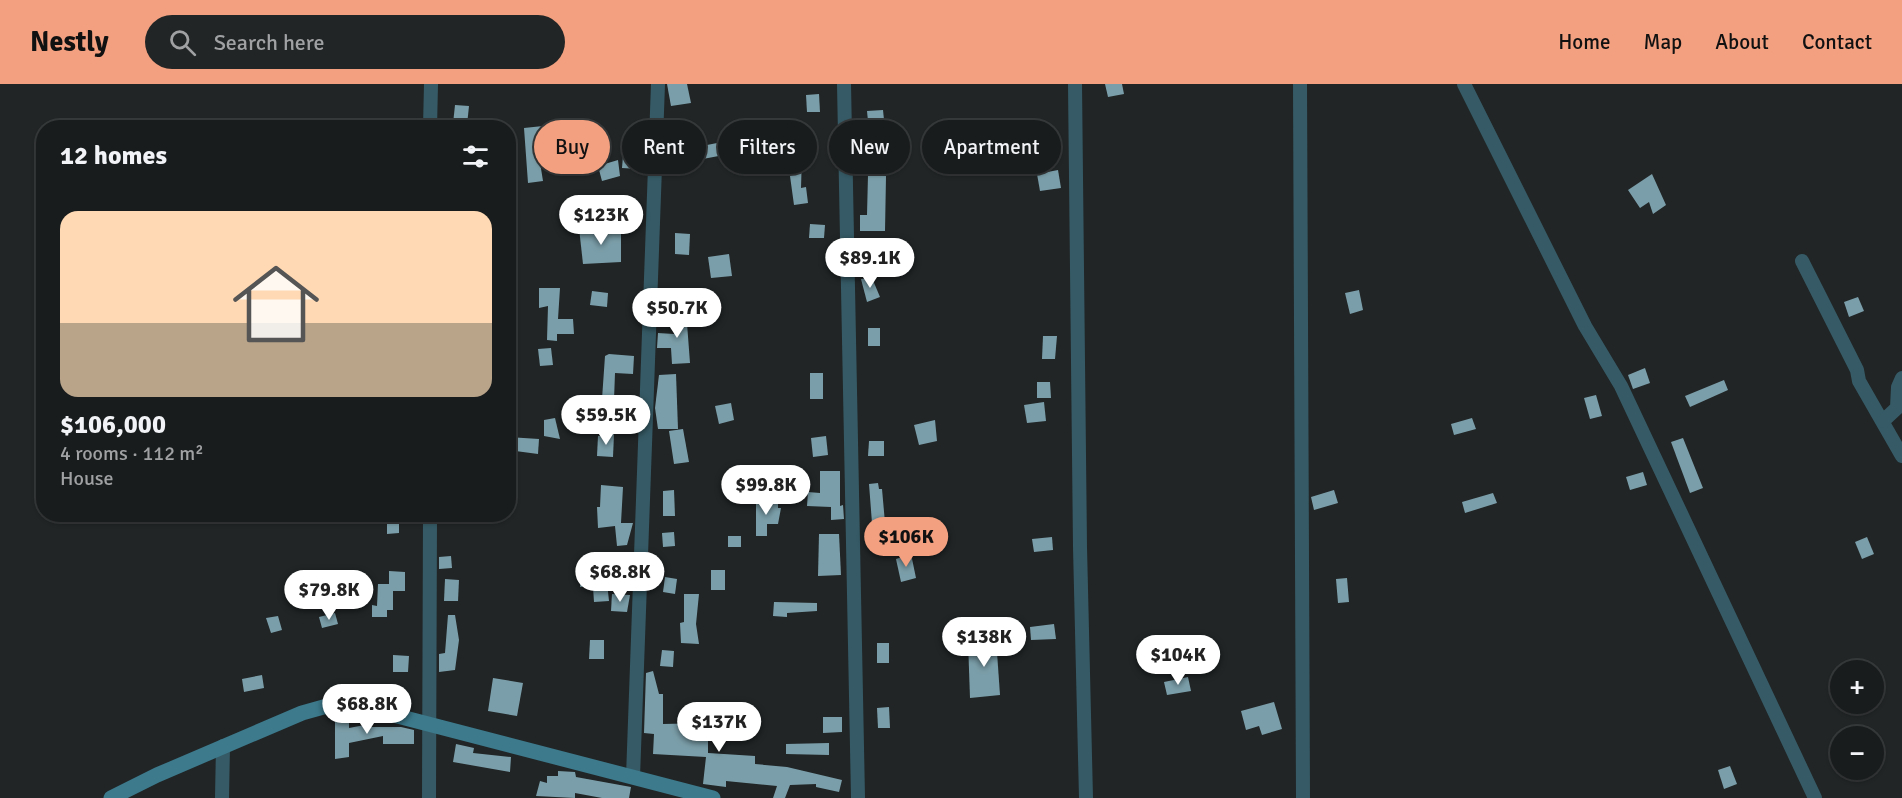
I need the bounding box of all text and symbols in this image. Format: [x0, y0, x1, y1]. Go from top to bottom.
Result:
search box [145, 15, 565, 69]
text: Nestly [30, 25, 109, 59]
icon: search [166, 26, 199, 59]
text: Search here [214, 29, 325, 56]
text: Home [1558, 29, 1611, 55]
text: Map [1644, 29, 1682, 55]
text: About [1715, 29, 1769, 55]
text: Contact [1802, 29, 1872, 55]
chip: Buy [534, 120, 610, 174]
chip: Rent [622, 120, 706, 174]
chip: Filters [718, 120, 817, 174]
chip: New [829, 120, 910, 174]
chip: Apartment [922, 120, 1061, 174]
text: 12 homes [60, 140, 167, 172]
icon: filters [459, 140, 492, 173]
pin: $123K [559, 195, 643, 246]
text: $123K [573, 202, 629, 227]
pin: $89.1K [821, 238, 919, 289]
text: $89.1K [839, 245, 901, 270]
icon: home [222, 250, 330, 358]
pin: $50.7K [628, 288, 726, 339]
text: $50.7K [646, 295, 708, 320]
pin: $59.5K [557, 395, 655, 446]
text: $59.5K [575, 402, 637, 427]
text: $106,000 [60, 409, 166, 441]
text: 4 rooms · 112 m² [60, 441, 204, 466]
pin: $99.8K [717, 465, 815, 516]
text: House [60, 466, 114, 491]
text: $99.8K [735, 472, 797, 497]
pin: $106K [864, 517, 948, 568]
text: $106K [878, 524, 934, 549]
pin: $68.8K [571, 552, 669, 603]
text: $68.8K [589, 559, 651, 584]
pin: $79.8K [280, 570, 378, 621]
text: $79.8K [298, 577, 360, 602]
pin: $138K [942, 617, 1026, 668]
text: $138K [956, 624, 1012, 649]
pin: $104K [1136, 635, 1220, 686]
text: $104K [1150, 642, 1206, 667]
map controls [1830, 660, 1884, 780]
button: + [1830, 660, 1884, 714]
pin: $68.8K [318, 684, 416, 735]
text: $68.8K [336, 691, 398, 716]
pin: $137K [677, 702, 761, 753]
text: $137K [691, 709, 747, 734]
button: − [1830, 726, 1884, 780]

